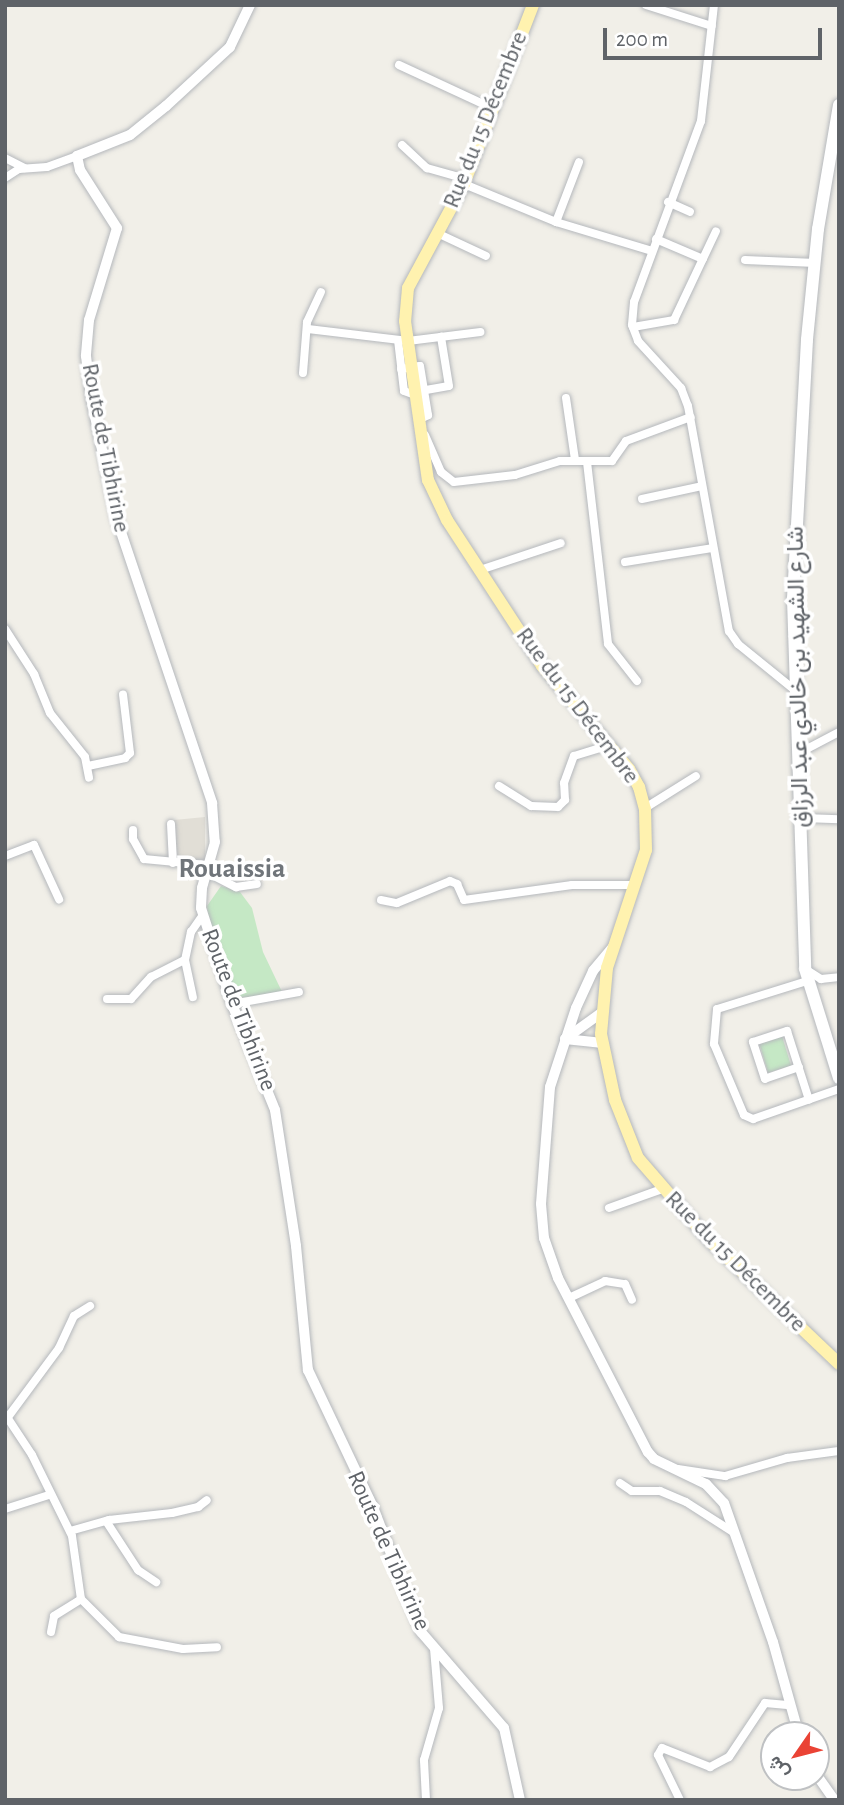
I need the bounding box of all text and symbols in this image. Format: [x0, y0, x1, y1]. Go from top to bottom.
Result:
scale bar [606, 14, 825, 58]
street label: Rue du 15 Décembre [437, 27, 535, 213]
text: 200 m [616, 29, 668, 50]
street label: Route de Tibhirine [75, 361, 135, 535]
street label: شارع الشهيد بن خالدي عبد الرزاق [782, 526, 816, 828]
street label: Rue du 15 Décembre [509, 622, 645, 790]
district label: Rouaissia [178, 852, 286, 886]
street label: Route de Tibhirine [194, 925, 282, 1095]
street label: Rue du 15 Décembre [658, 1185, 812, 1339]
street label: Route de Tibhirine [340, 1467, 436, 1635]
north arrow [760, 1721, 830, 1791]
text: ش [765, 1752, 793, 1782]

